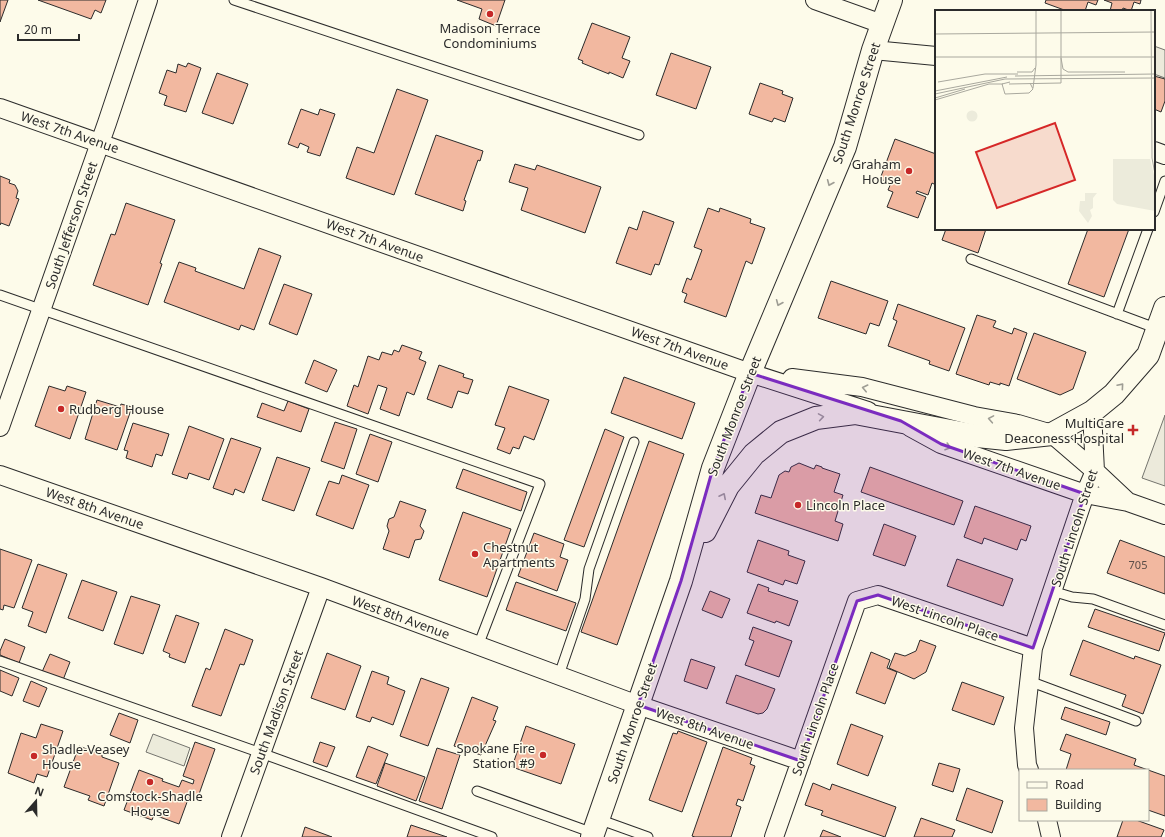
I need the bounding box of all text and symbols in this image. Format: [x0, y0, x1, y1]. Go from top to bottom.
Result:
marker: Madison Terrace Condominiums [485, 9, 495, 19]
inset map [935, 10, 1155, 230]
scale bar [18, 16, 79, 42]
place label: Madison Terrace Condominiums [440, 19, 540, 52]
text: 20 m [24, 21, 52, 38]
street label: South Monroe Street [828, 40, 884, 166]
street label: West 7th Avenue [19, 107, 121, 157]
place label: Graham House [852, 155, 901, 188]
street label: South Jefferson Street [41, 159, 101, 291]
marker: Graham House [904, 166, 914, 176]
one-way arrow [826, 179, 834, 186]
street label: West 7th Avenue [324, 214, 426, 266]
one-way arrow [776, 299, 784, 306]
street label: West 7th Avenue [629, 322, 731, 374]
street label: South Monroe Street [703, 353, 765, 478]
one-way arrow [1116, 383, 1124, 391]
one-way arrow [862, 384, 868, 392]
place label: Rudberg House [69, 400, 164, 418]
marker: Rudberg House [56, 404, 66, 414]
one-way arrow [818, 413, 824, 422]
place label: MultiCare Deaconess Hospital [1004, 414, 1124, 447]
one-way arrow [988, 415, 994, 424]
marker: MultiCare Deaconess Hospital [1127, 424, 1139, 436]
one-way arrow [944, 442, 951, 450]
street label: West 7th Avenue [961, 444, 1063, 494]
street label: South Lincoln Street [1047, 467, 1102, 589]
street label: West 8th Avenue [44, 483, 146, 533]
one-way arrow [718, 492, 726, 500]
place label: Lincoln Place [806, 496, 885, 514]
marker: Lincoln Place [793, 500, 803, 510]
place label: Chestnut Apartments [483, 538, 555, 571]
marker: Chestnut Apartments [470, 549, 480, 559]
house number: 705 [1129, 557, 1147, 572]
street label: West 8th Avenue [350, 591, 452, 643]
street label: West Lincoln Place [889, 591, 1001, 645]
street label: South Madison Street [245, 647, 307, 777]
street label: South Monroe Street [603, 660, 661, 786]
street label: South Lincoln Place [787, 660, 843, 778]
street label: West 8th Avenue [654, 703, 756, 753]
place label: Spokane Fire Station #9 [456, 739, 535, 772]
place label: Shadle-Veasey House [42, 740, 130, 773]
marker: Spokane Fire Station #9 [538, 750, 548, 760]
marker: Shadle-Veasey House [29, 751, 39, 761]
legend [1019, 769, 1149, 821]
text: Road [1055, 776, 1084, 793]
marker: Comstock-Shadle House [145, 777, 155, 787]
north arrow [16, 781, 56, 821]
text: N [33, 783, 46, 800]
place label: Comstock-Shadle House [97, 787, 203, 820]
text: Building [1055, 796, 1102, 813]

